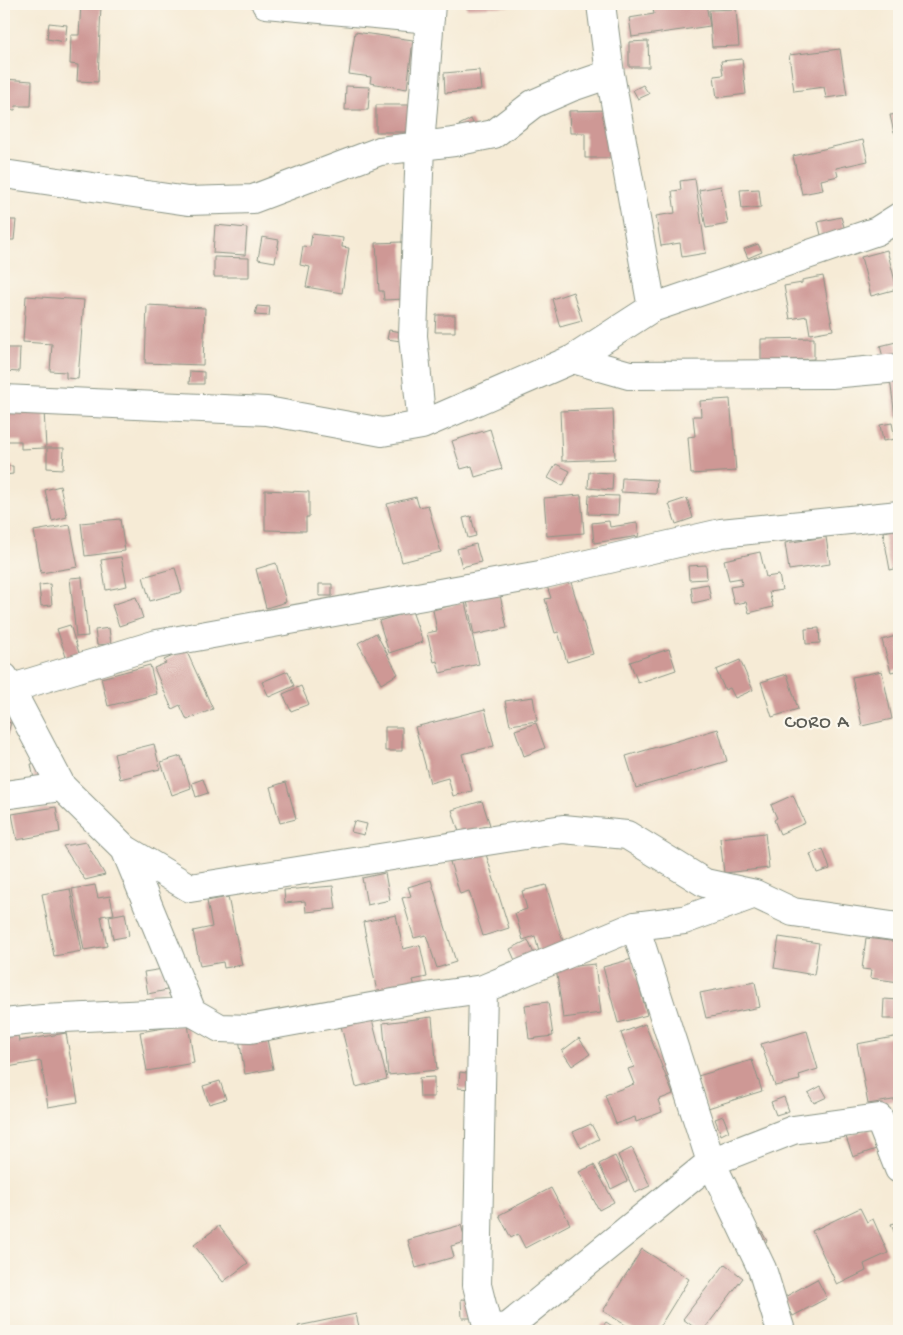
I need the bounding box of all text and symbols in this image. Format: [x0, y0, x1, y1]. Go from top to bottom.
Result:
district label: CORO A [785, 712, 850, 735]

